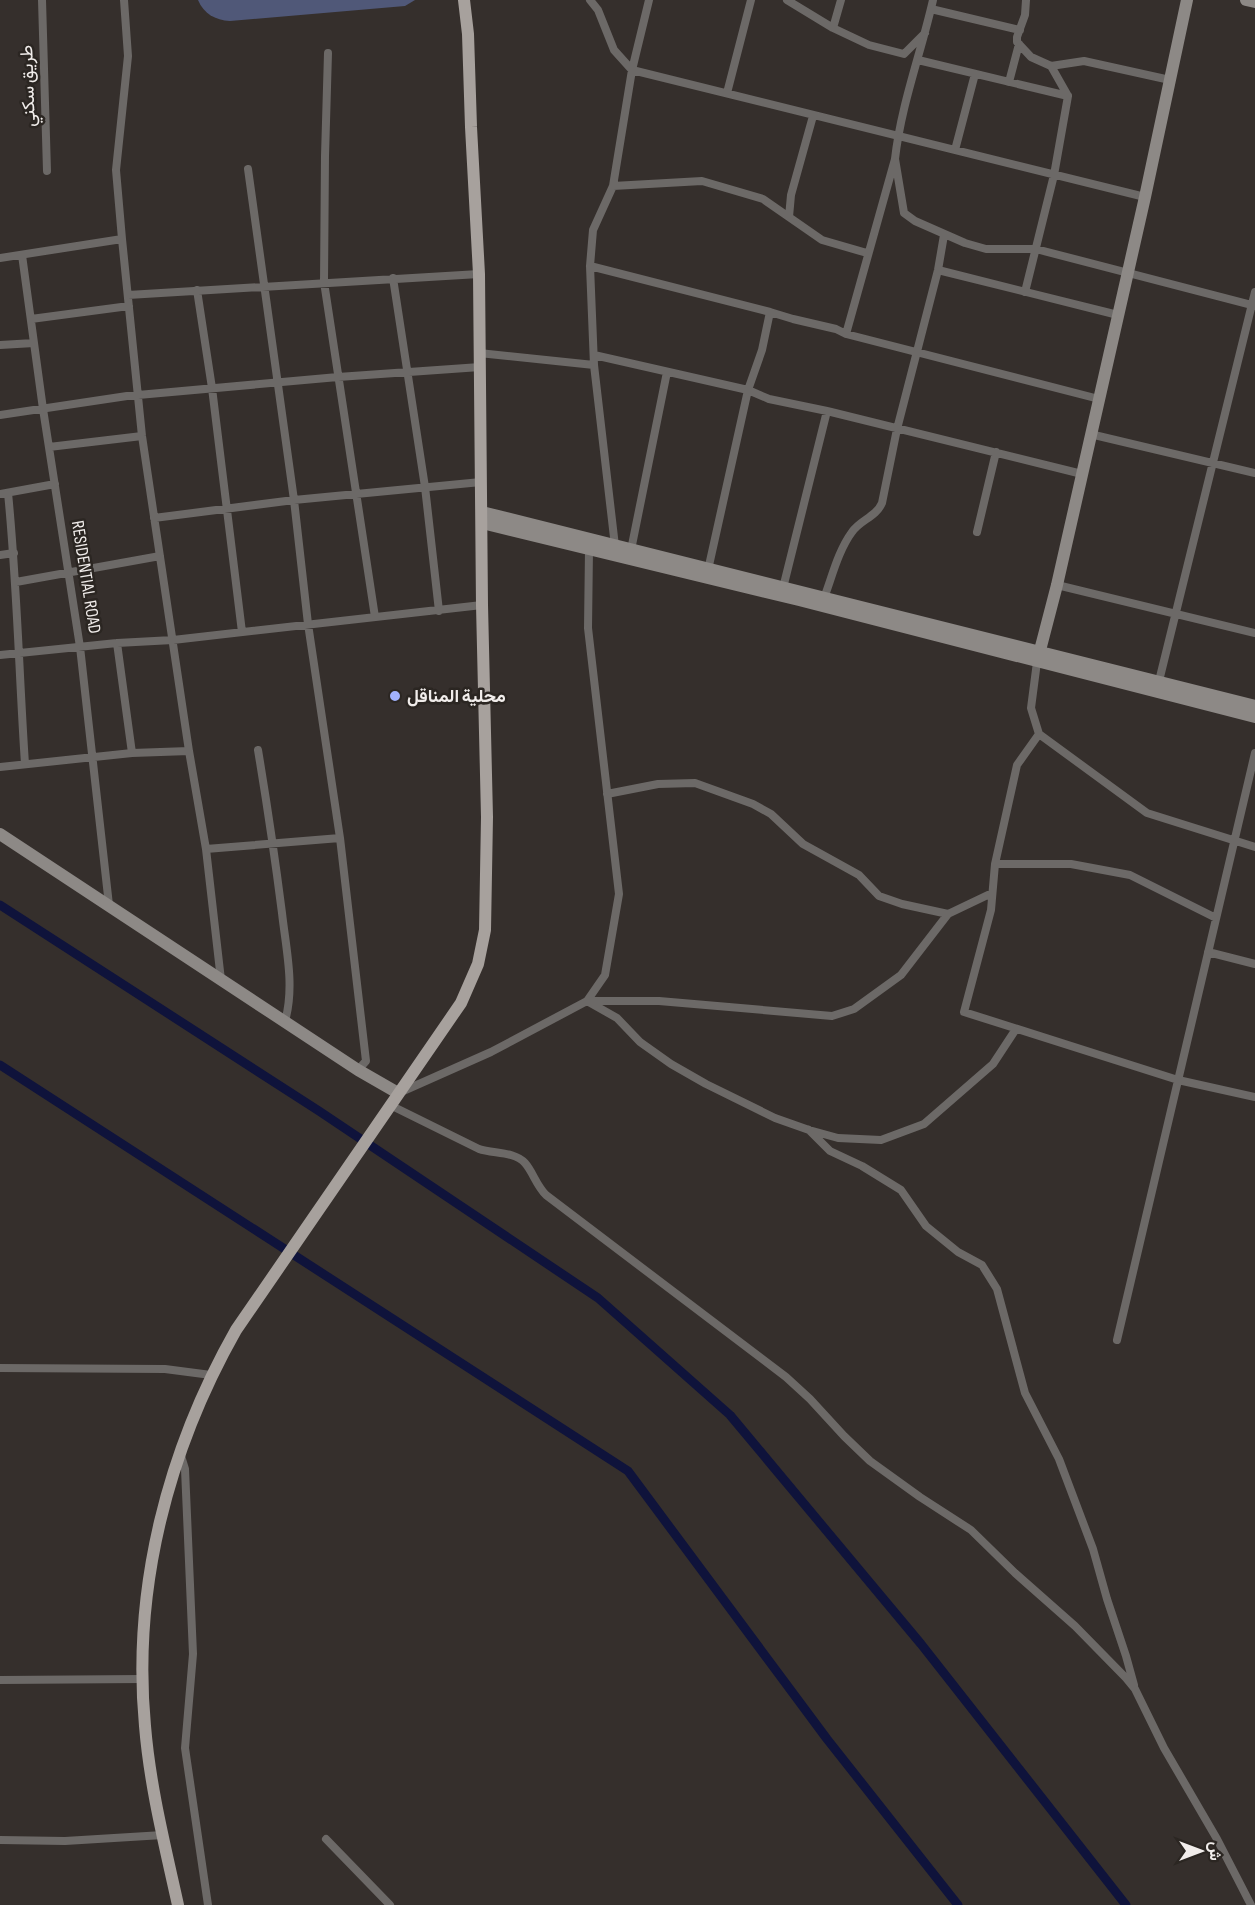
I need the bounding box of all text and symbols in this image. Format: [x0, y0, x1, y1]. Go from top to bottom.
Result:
street label: طريق سكني [16, 44, 44, 127]
street label: RESIDENTIAL ROAD [67, 519, 105, 635]
place label: محلية المناقل [407, 686, 506, 707]
marker: محلية المناقل [388, 689, 402, 703]
north arrow [1171, 1821, 1231, 1881]
text: ش [1205, 1841, 1224, 1861]

